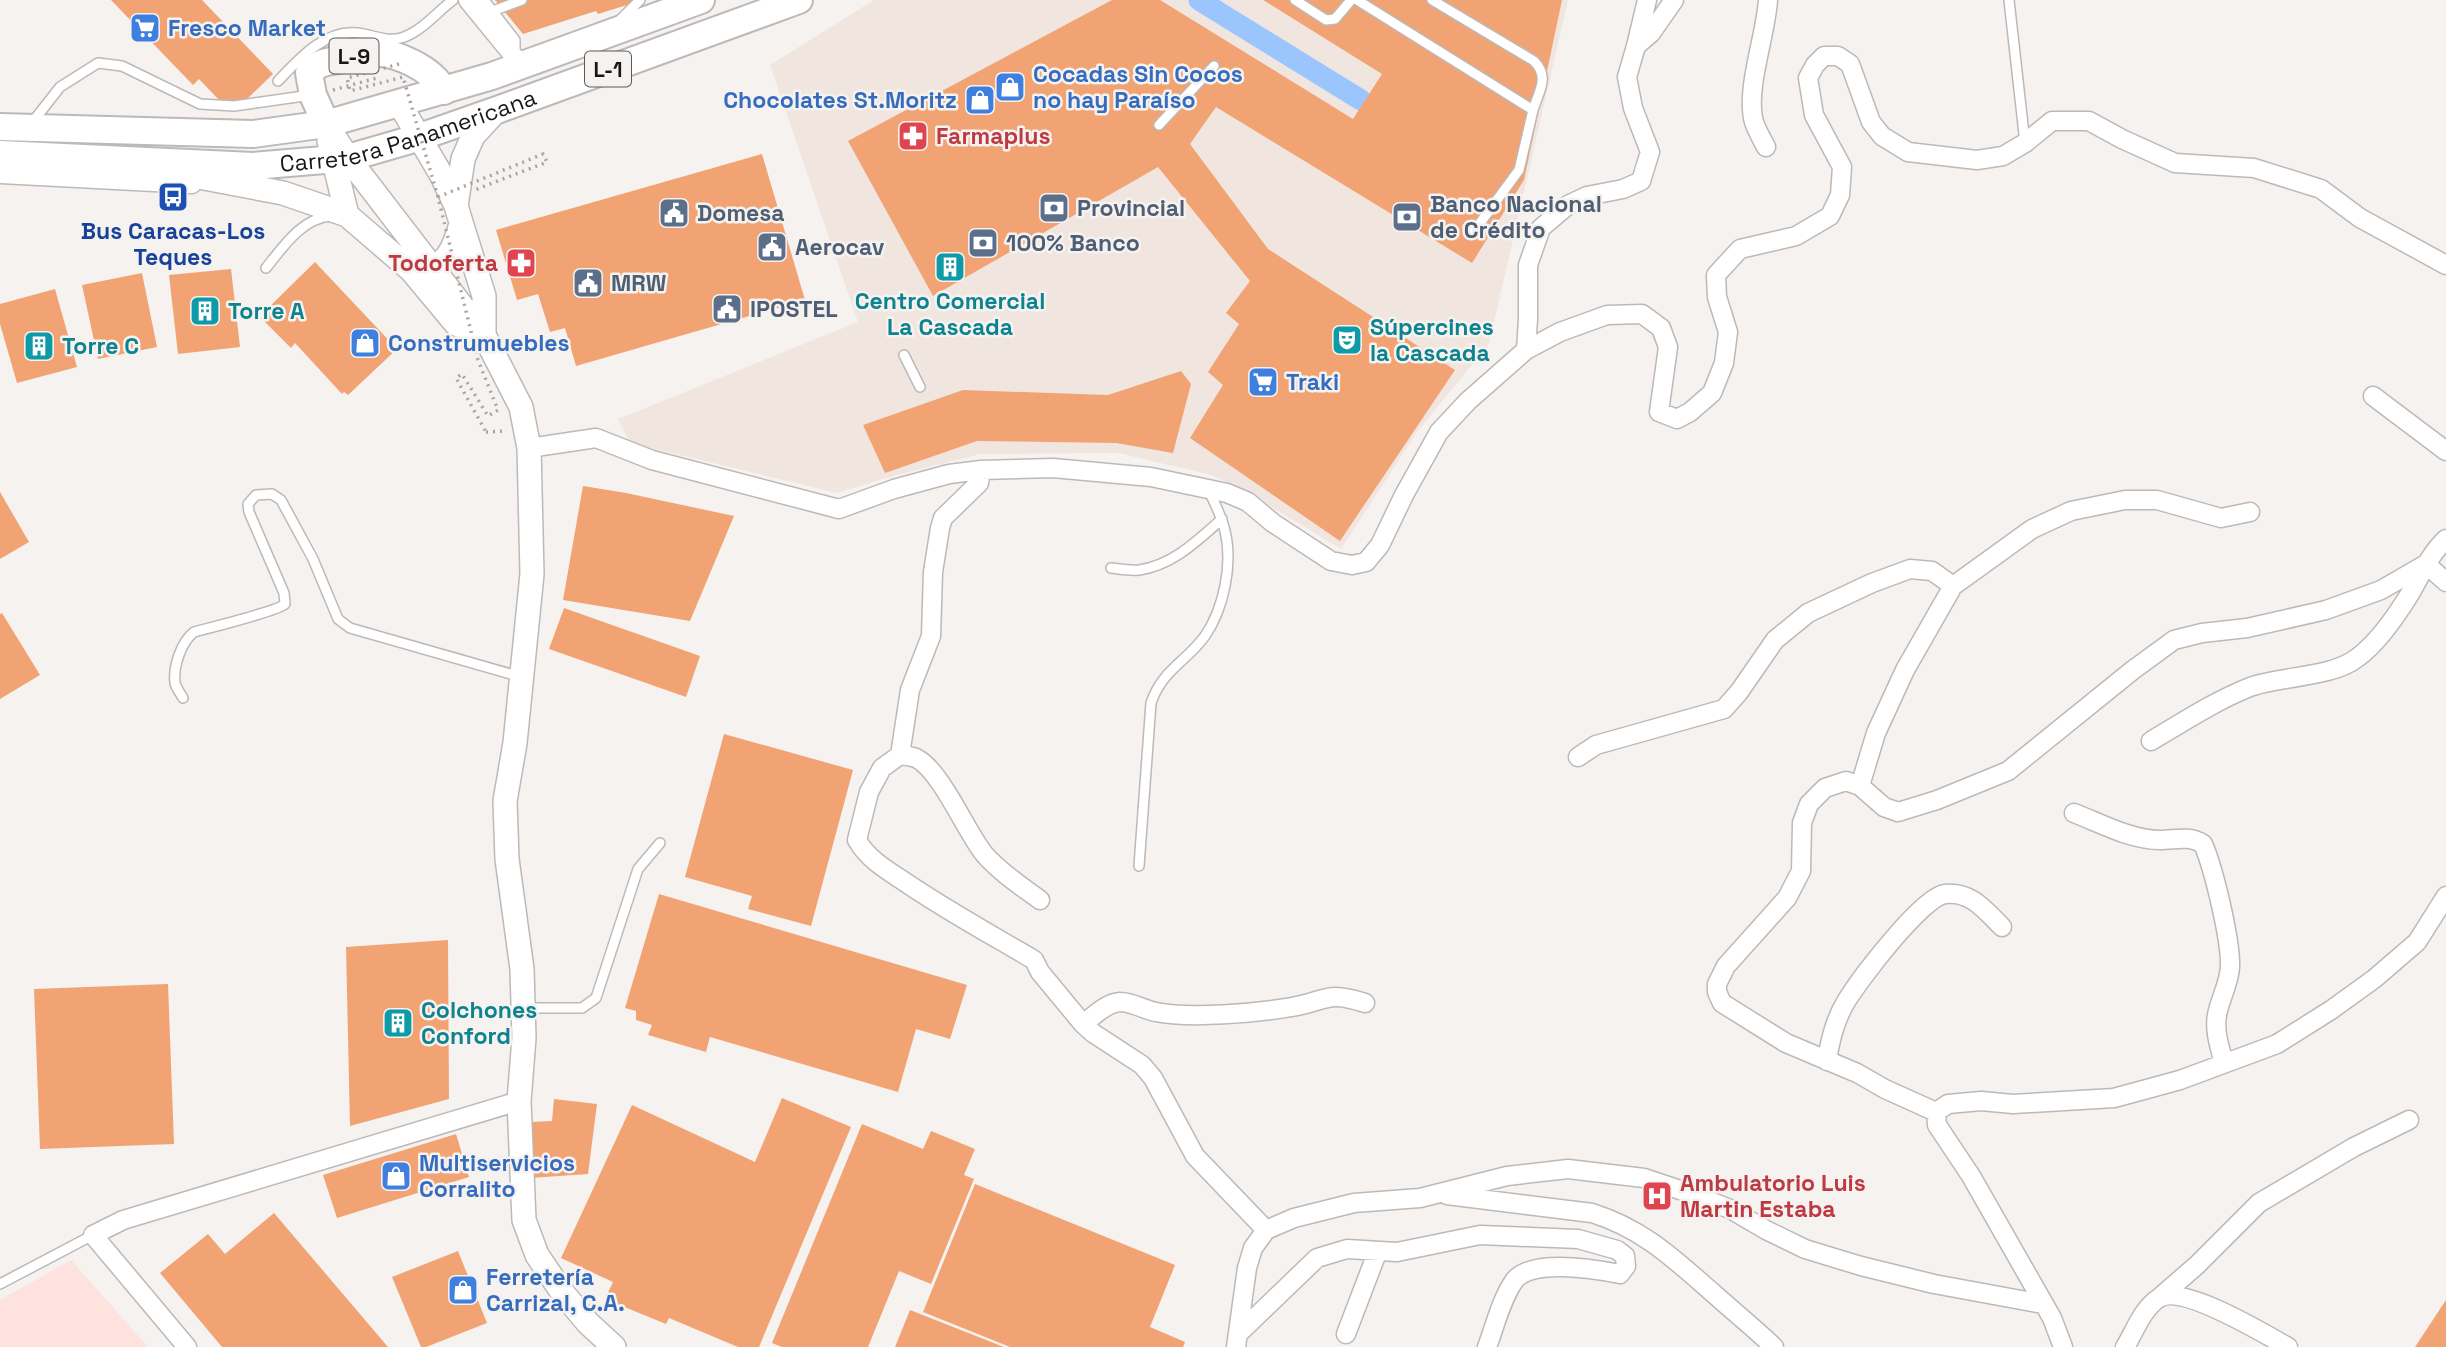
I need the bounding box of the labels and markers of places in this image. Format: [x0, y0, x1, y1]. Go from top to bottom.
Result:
supermarket icon: Fresco Market [128, 11, 162, 45]
place label: Fresco Market [168, 13, 326, 43]
place label: Cocadas Sin Cocos no hay Paraíso [1033, 59, 1243, 115]
shop icon: Cocadas Sin Cocos no hay Paraíso [993, 70, 1027, 104]
shop icon: Chocolates St.Moritz [963, 83, 997, 117]
place label: Chocolates St.Moritz [723, 85, 957, 115]
pharmacy icon: Farmaplus [896, 119, 930, 153]
place label: Farmaplus [936, 121, 1050, 151]
bus stop icon: Bus Caracas-Los Teques [156, 180, 190, 214]
place label: Banco Nacional de Crédito [1430, 189, 1602, 245]
bank icon: Provincial [1037, 191, 1071, 225]
place label: Provincial [1077, 193, 1185, 223]
public building icon: Domesa [657, 196, 691, 230]
place label: Domesa [697, 198, 785, 228]
bank icon: Banco Nacional de Crédito [1390, 200, 1424, 234]
place label: Bus Caracas-Los Teques [81, 216, 265, 272]
bank icon: 100% Banco [966, 226, 1000, 260]
place label: 100% Banco [1006, 228, 1140, 258]
public building icon: Aerocav [755, 230, 789, 264]
place label: Aerocav [795, 232, 885, 262]
pharmacy icon: Todoferta [504, 246, 538, 280]
place label: Todoferta [388, 248, 498, 278]
building icon: Centro Comercial La Cascada [933, 250, 967, 284]
public building icon: MRW [571, 266, 605, 300]
place label: MRW [611, 268, 666, 298]
place label: Centro Comercial La Cascada [855, 286, 1045, 342]
public building icon: IPOSTEL [710, 292, 744, 326]
building icon: Torre A [188, 294, 222, 328]
place label: IPOSTEL [750, 294, 838, 324]
place label: Torre A [228, 296, 305, 326]
place label: Súpercines la Cascada [1370, 312, 1494, 368]
theatre icon: Súpercines la Cascada [1330, 323, 1364, 357]
shop icon: Construmuebles [348, 326, 382, 360]
place label: Construmuebles [388, 328, 570, 358]
building icon: Torre C [22, 329, 56, 363]
place label: Torre C [62, 331, 139, 361]
supermarket icon: Traki [1246, 365, 1280, 399]
place label: Traki [1286, 367, 1339, 397]
place label: Colchones Conford [421, 995, 537, 1051]
building icon: Colchones Conford [381, 1006, 415, 1040]
place label: Multiservicios Corralito [419, 1148, 575, 1204]
shop icon: Multiservicios Corralito [379, 1159, 413, 1193]
place label: Ambulatorio Luis Martin Estaba [1680, 1168, 1866, 1224]
hospital icon: Ambulatorio Luis Martin Estaba [1640, 1179, 1674, 1213]
place label: Ferretería Carrizal, C.A. [486, 1262, 625, 1318]
shop icon: Ferretería Carrizal, C.A. [446, 1273, 480, 1307]

